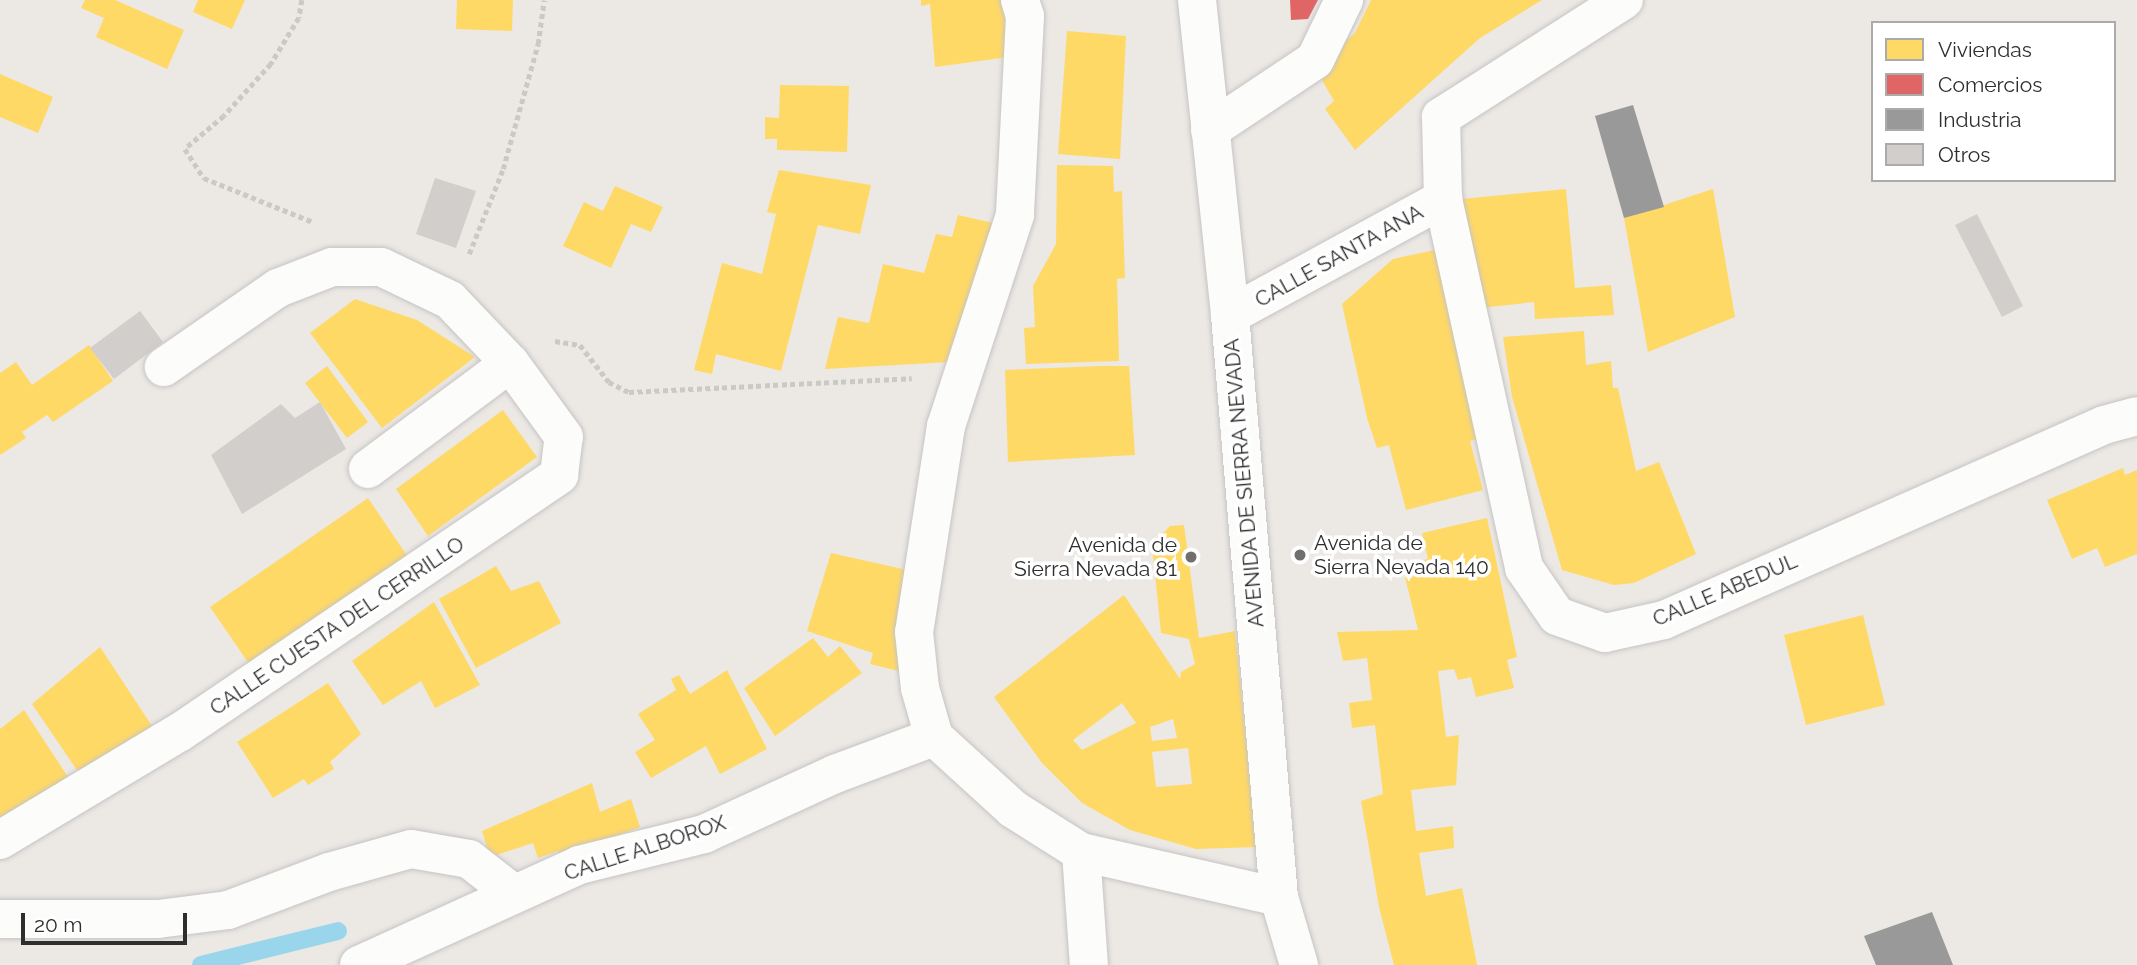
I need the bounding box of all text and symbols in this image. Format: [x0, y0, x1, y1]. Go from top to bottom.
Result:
legend [1871, 21, 2116, 182]
text: Viviendas [1938, 37, 2032, 62]
text: Comercios [1938, 72, 2042, 97]
text: Industria [1938, 107, 2022, 132]
text: Otros [1938, 142, 1990, 167]
street label: CALLE SANTA ANA [1250, 199, 1428, 313]
street label: AVENIDA DE SIERRA NEVADA [1219, 337, 1269, 629]
place label: Avenida de Sierra Nevada 140 [1314, 530, 1489, 580]
street label: CALLE CUESTA DEL CERRILLO [205, 531, 469, 721]
place label: Avenida de Sierra Nevada 81 [1014, 532, 1177, 582]
marker: Avenida de Sierra Nevada 140 [1292, 547, 1308, 563]
street label: CALLE ABEDUL [1649, 548, 1801, 632]
marker: Avenida de Sierra Nevada 81 [1183, 549, 1199, 565]
street label: CALLE ALBOROX [561, 810, 729, 886]
scale bar [24, 898, 191, 942]
text: 20 m [34, 912, 82, 937]

